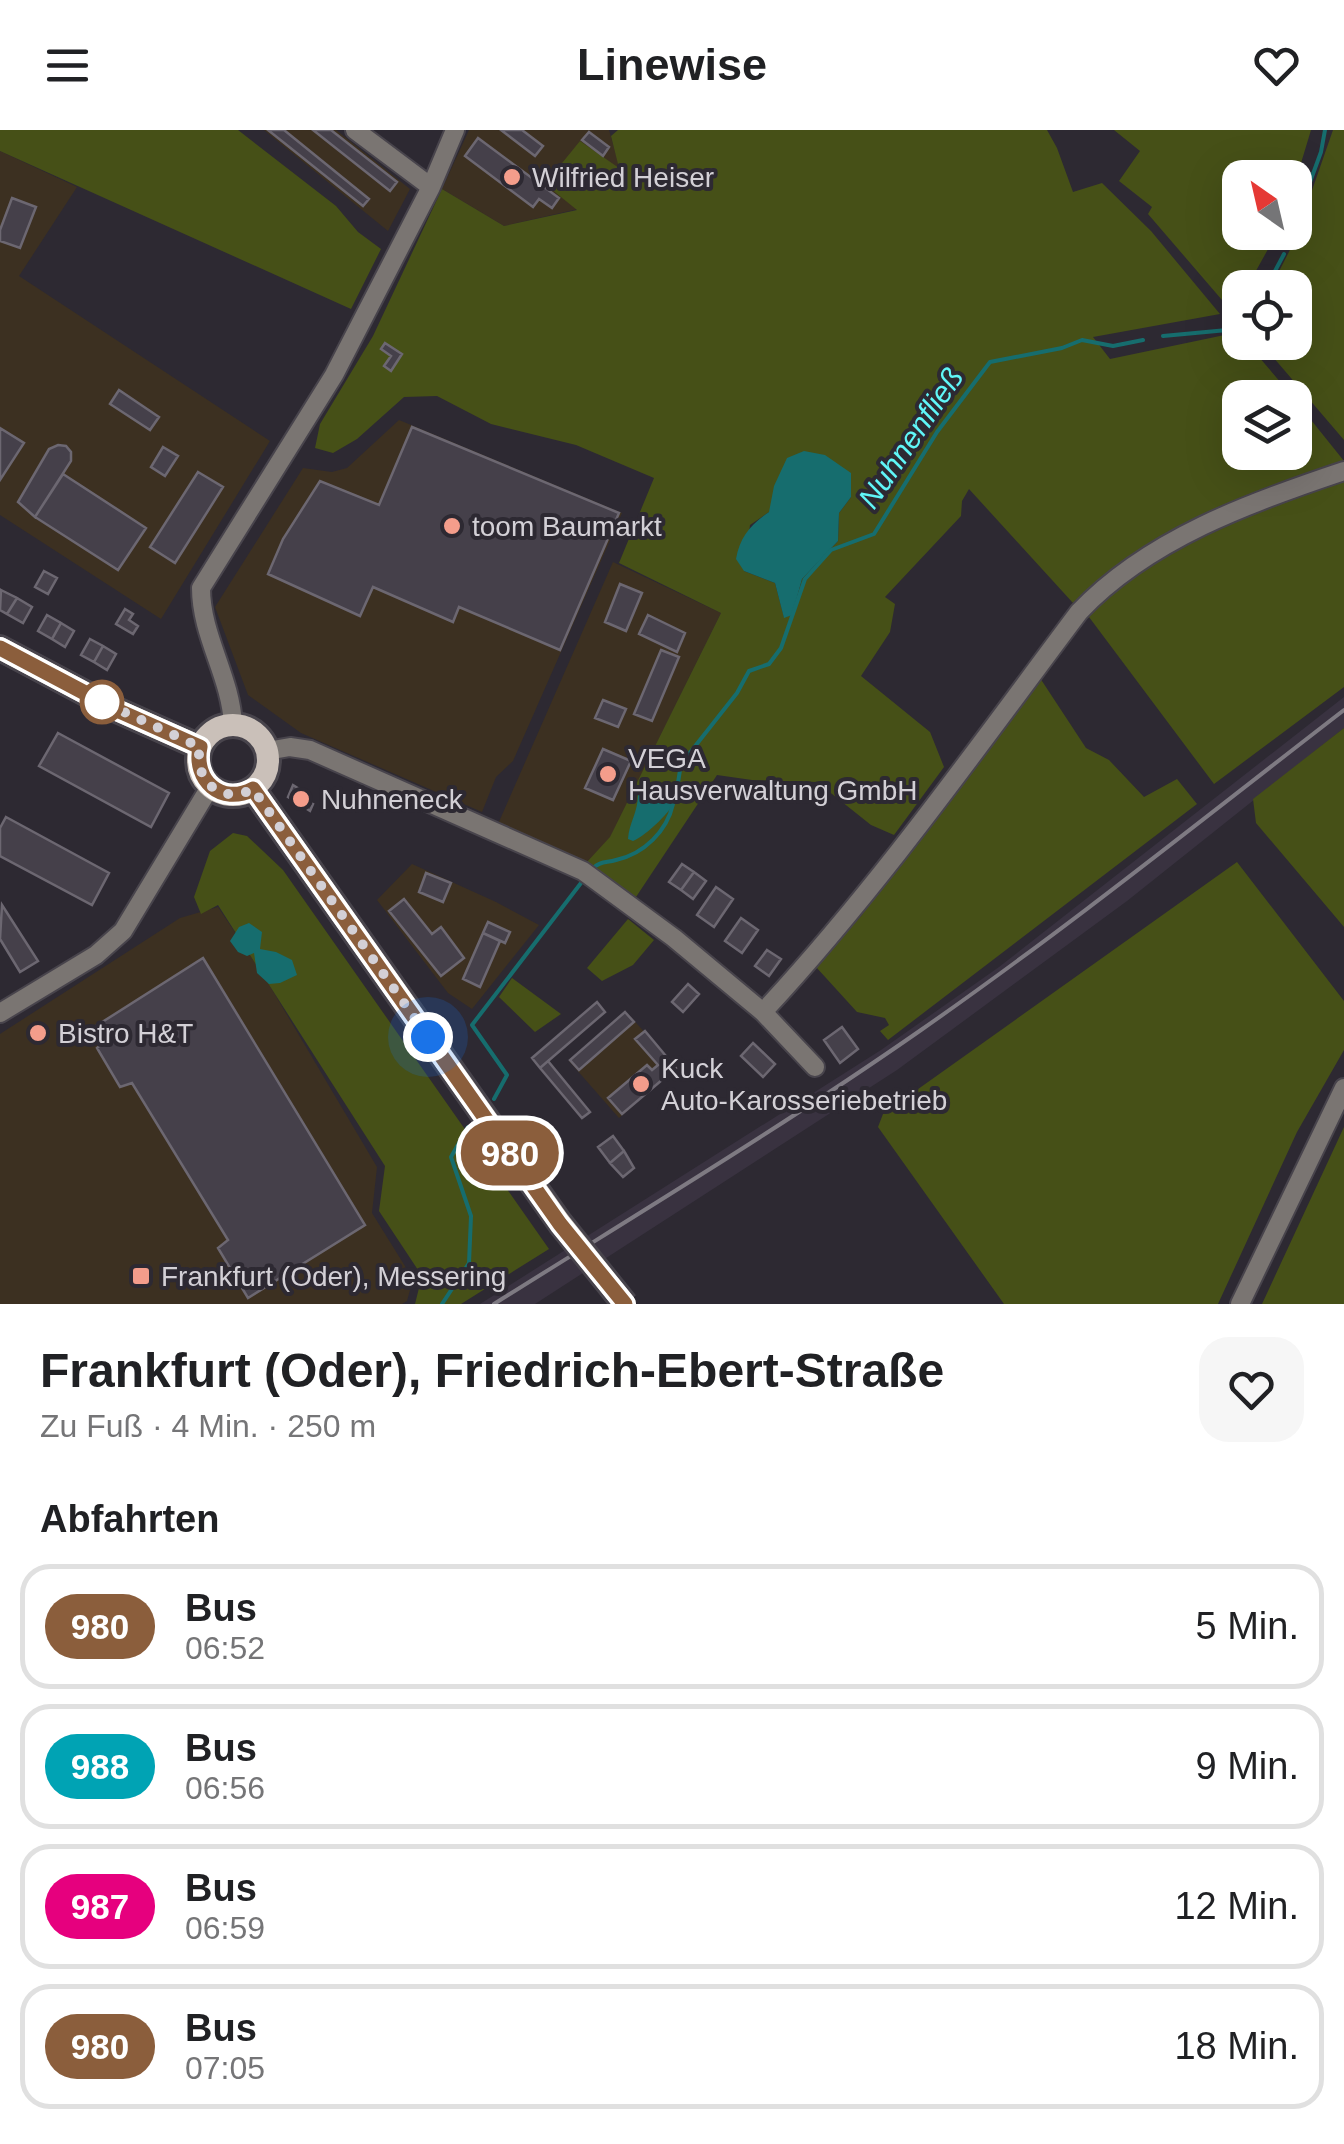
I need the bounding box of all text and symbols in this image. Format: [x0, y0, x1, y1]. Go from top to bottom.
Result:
icon: menu [40, 38, 95, 93]
icon: heart [1249, 38, 1304, 93]
text: Linewise [577, 39, 767, 90]
north arrow [1222, 160, 1312, 250]
map controls [1222, 160, 1312, 470]
place label: Wilfried Heiser [532, 162, 714, 193]
marker: Wilfried Heiser [501, 166, 523, 188]
button: locate [1222, 270, 1312, 360]
water label: Nuhnenfließ [852, 361, 969, 514]
button: layers [1222, 380, 1312, 470]
place label: toom Baumarkt [472, 511, 662, 542]
marker: toom Baumarkt [441, 515, 463, 537]
unlabelled marker [81, 681, 123, 723]
place label: VEGA Hausverwaltung GmbH [628, 743, 917, 806]
marker: VEGA Hausverwaltung GmbH [597, 763, 619, 785]
place label: Nuhneneck [321, 784, 464, 815]
marker: Nuhneneck [290, 788, 312, 810]
your location [403, 1012, 453, 1062]
place label: Bistro H&T [58, 1018, 193, 1049]
marker: Bistro H&T [27, 1022, 49, 1044]
place label: Kuck Auto-Karosseriebetrieb [661, 1053, 947, 1116]
marker: Kuck Auto-Karosseriebetrieb [630, 1073, 652, 1095]
line badge: 980 [452, 1120, 568, 1186]
text: 980 [481, 1134, 539, 1173]
place label: Frankfurt (Oder), Messering [161, 1261, 506, 1292]
marker: Frankfurt (Oder), Messering [130, 1265, 152, 1287]
button: heart [1199, 1337, 1304, 1442]
text: Frankfurt (Oder), Friedrich-Ebert-Straße [40, 1344, 944, 1397]
text: Zu Fuß · 4 Min. · 250 m [40, 1408, 376, 1444]
text: Abfahrten [40, 1498, 219, 1540]
text: Bus [185, 1587, 257, 1629]
text: 5 Min. [1196, 1605, 1299, 1647]
text: 980 [71, 1607, 129, 1646]
text: 06:52 [185, 1630, 265, 1666]
text: Bus [185, 1727, 257, 1769]
text: 9 Min. [1196, 1745, 1299, 1787]
text: 988 [71, 1747, 129, 1786]
text: 06:56 [185, 1770, 265, 1806]
text: Bus [185, 1867, 257, 1909]
text: 12 Min. [1174, 1885, 1299, 1927]
text: 987 [71, 1887, 129, 1926]
text: 06:59 [185, 1910, 265, 1946]
text: Bus [185, 2007, 257, 2049]
text: 18 Min. [1174, 2025, 1299, 2067]
text: 980 [71, 2027, 129, 2066]
text: 07:05 [185, 2050, 265, 2086]

